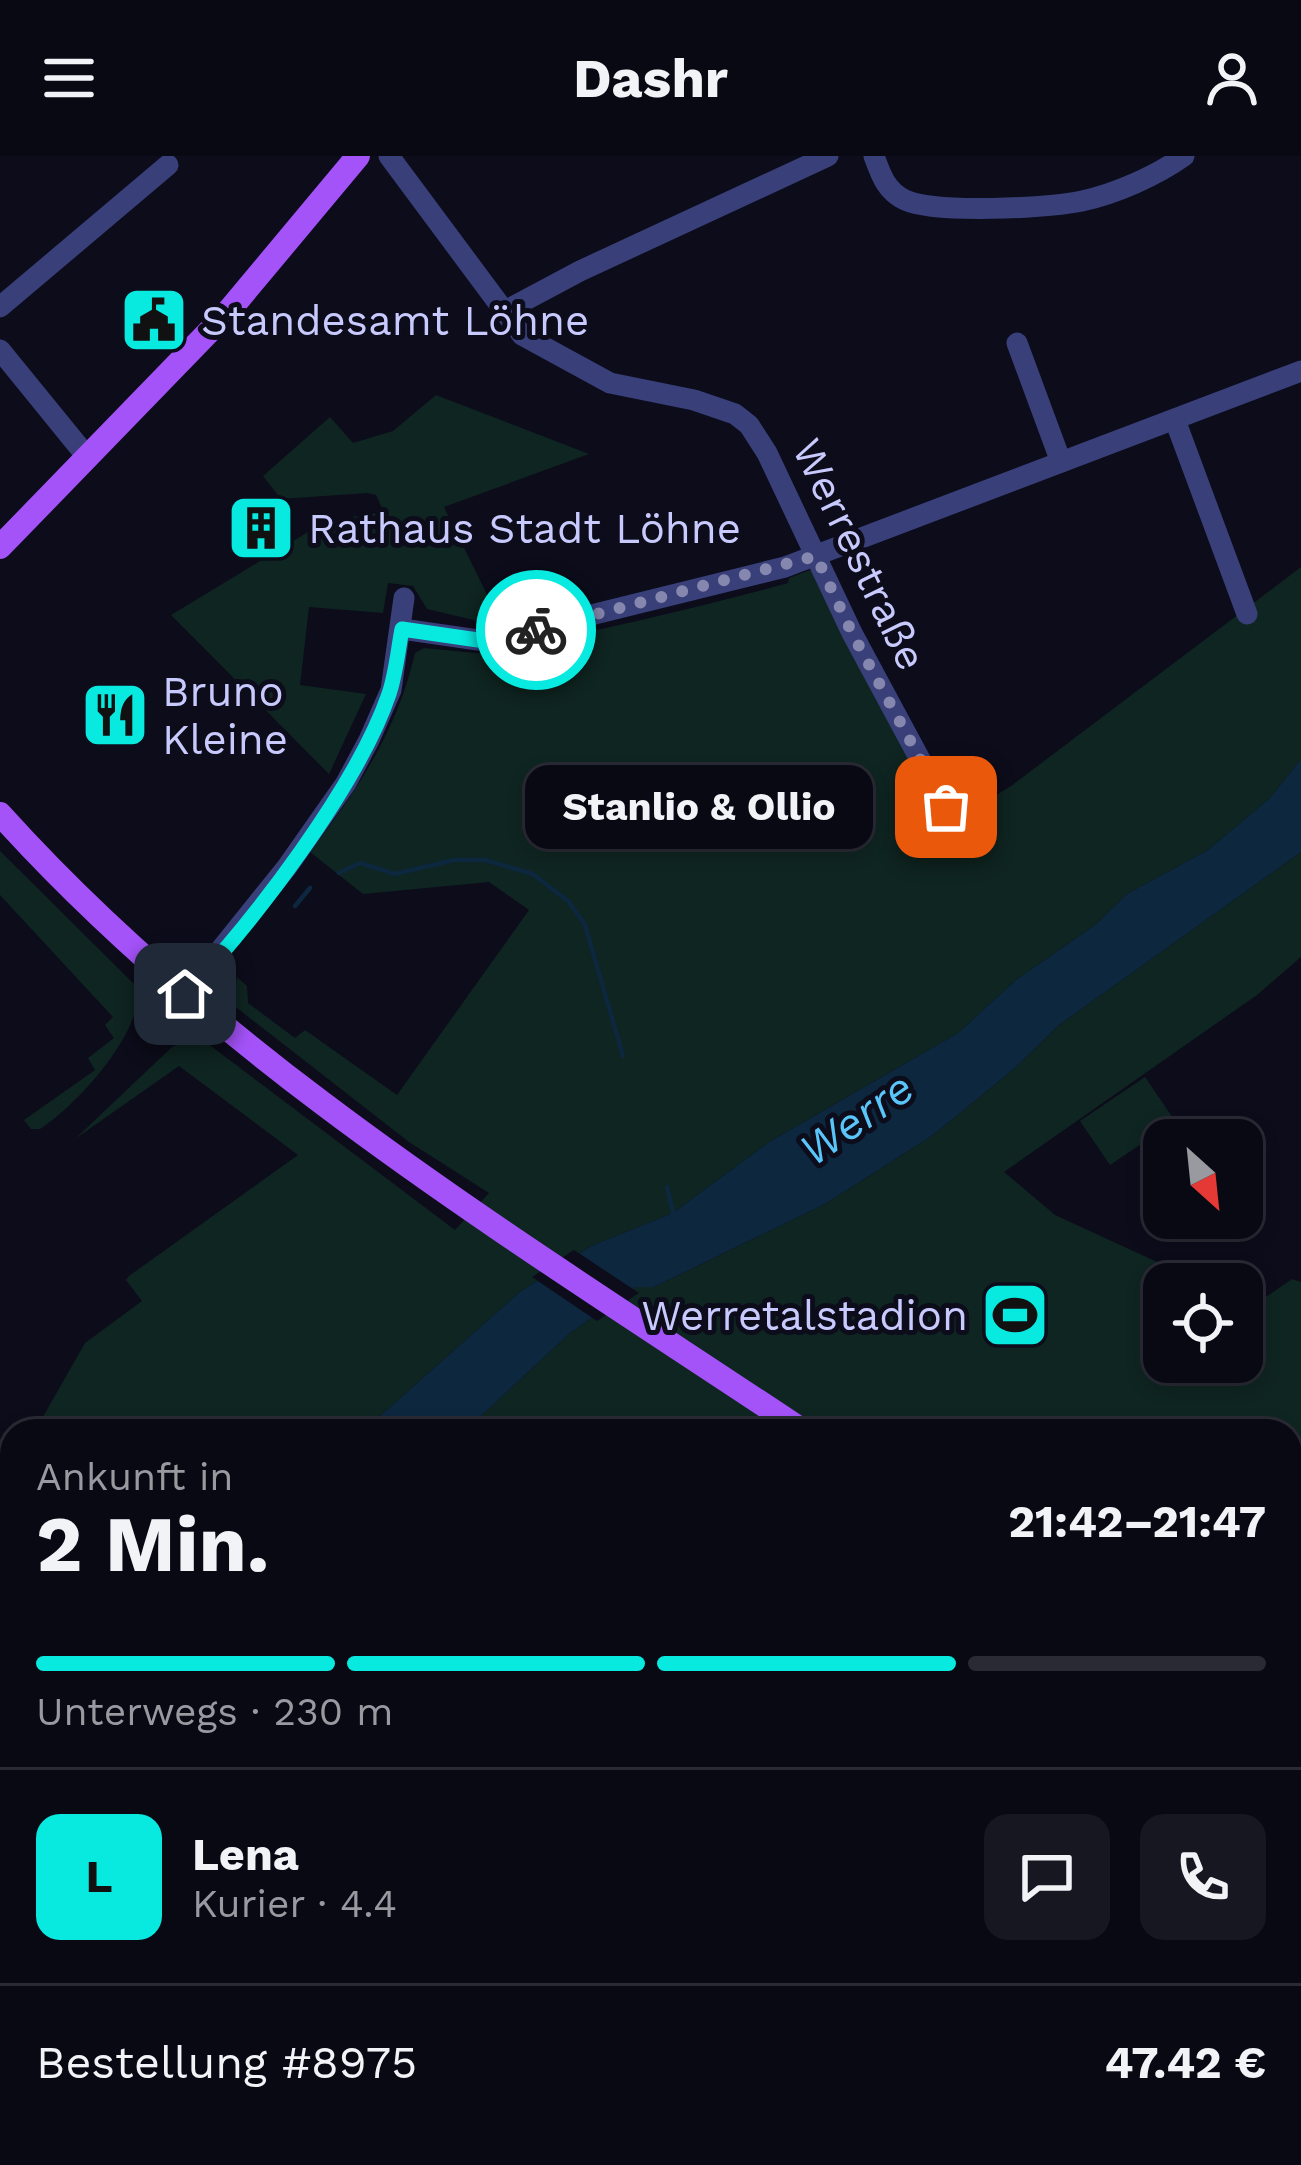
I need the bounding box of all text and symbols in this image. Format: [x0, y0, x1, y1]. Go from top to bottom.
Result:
icon: menu [36, 45, 102, 111]
icon: person [1199, 45, 1265, 111]
text: Dashr [573, 47, 728, 110]
public building icon: Standesamt Löhne [119, 285, 189, 355]
place label: Standesamt Löhne [201, 296, 589, 345]
street label: Werrestraße [782, 431, 937, 678]
building icon: Rathaus Stadt Löhne [226, 493, 296, 563]
place label: Rathaus Stadt Löhne [308, 504, 741, 553]
courier [476, 570, 596, 690]
icon: bike [503, 597, 569, 663]
place label: Bruno Kleine [162, 667, 288, 764]
restaurant icon: Bruno Kleine [80, 680, 150, 750]
pin [895, 756, 997, 858]
callout: Stanlio & Ollio [526, 765, 874, 849]
icon: bag [913, 774, 979, 840]
text: Stanlio & Ollio [562, 784, 836, 829]
pin [134, 943, 236, 1045]
icon: home [152, 961, 218, 1027]
water label: Werre [789, 1060, 923, 1176]
north arrow [1143, 1119, 1263, 1239]
map controls [1143, 1119, 1263, 1383]
button: locate [1143, 1263, 1263, 1383]
sports icon: Werretalstadion [980, 1280, 1050, 1350]
place label: Werretalstadion [641, 1291, 968, 1340]
text: Ankunft in [36, 1454, 233, 1499]
text: 21:42–21:47 [1008, 1495, 1266, 1548]
text: 2 Min. [36, 1498, 269, 1590]
text: Unterwegs · 230 m [36, 1689, 393, 1734]
button: chat [984, 1814, 1110, 1940]
button: phone [1140, 1814, 1266, 1940]
text: Lena [192, 1828, 299, 1881]
text: L [85, 1850, 113, 1903]
text: Kurier · 4.4 [192, 1881, 397, 1926]
text: Bestellung #8975 [36, 2036, 417, 2089]
text: 47.42 € [1105, 2036, 1266, 2089]

